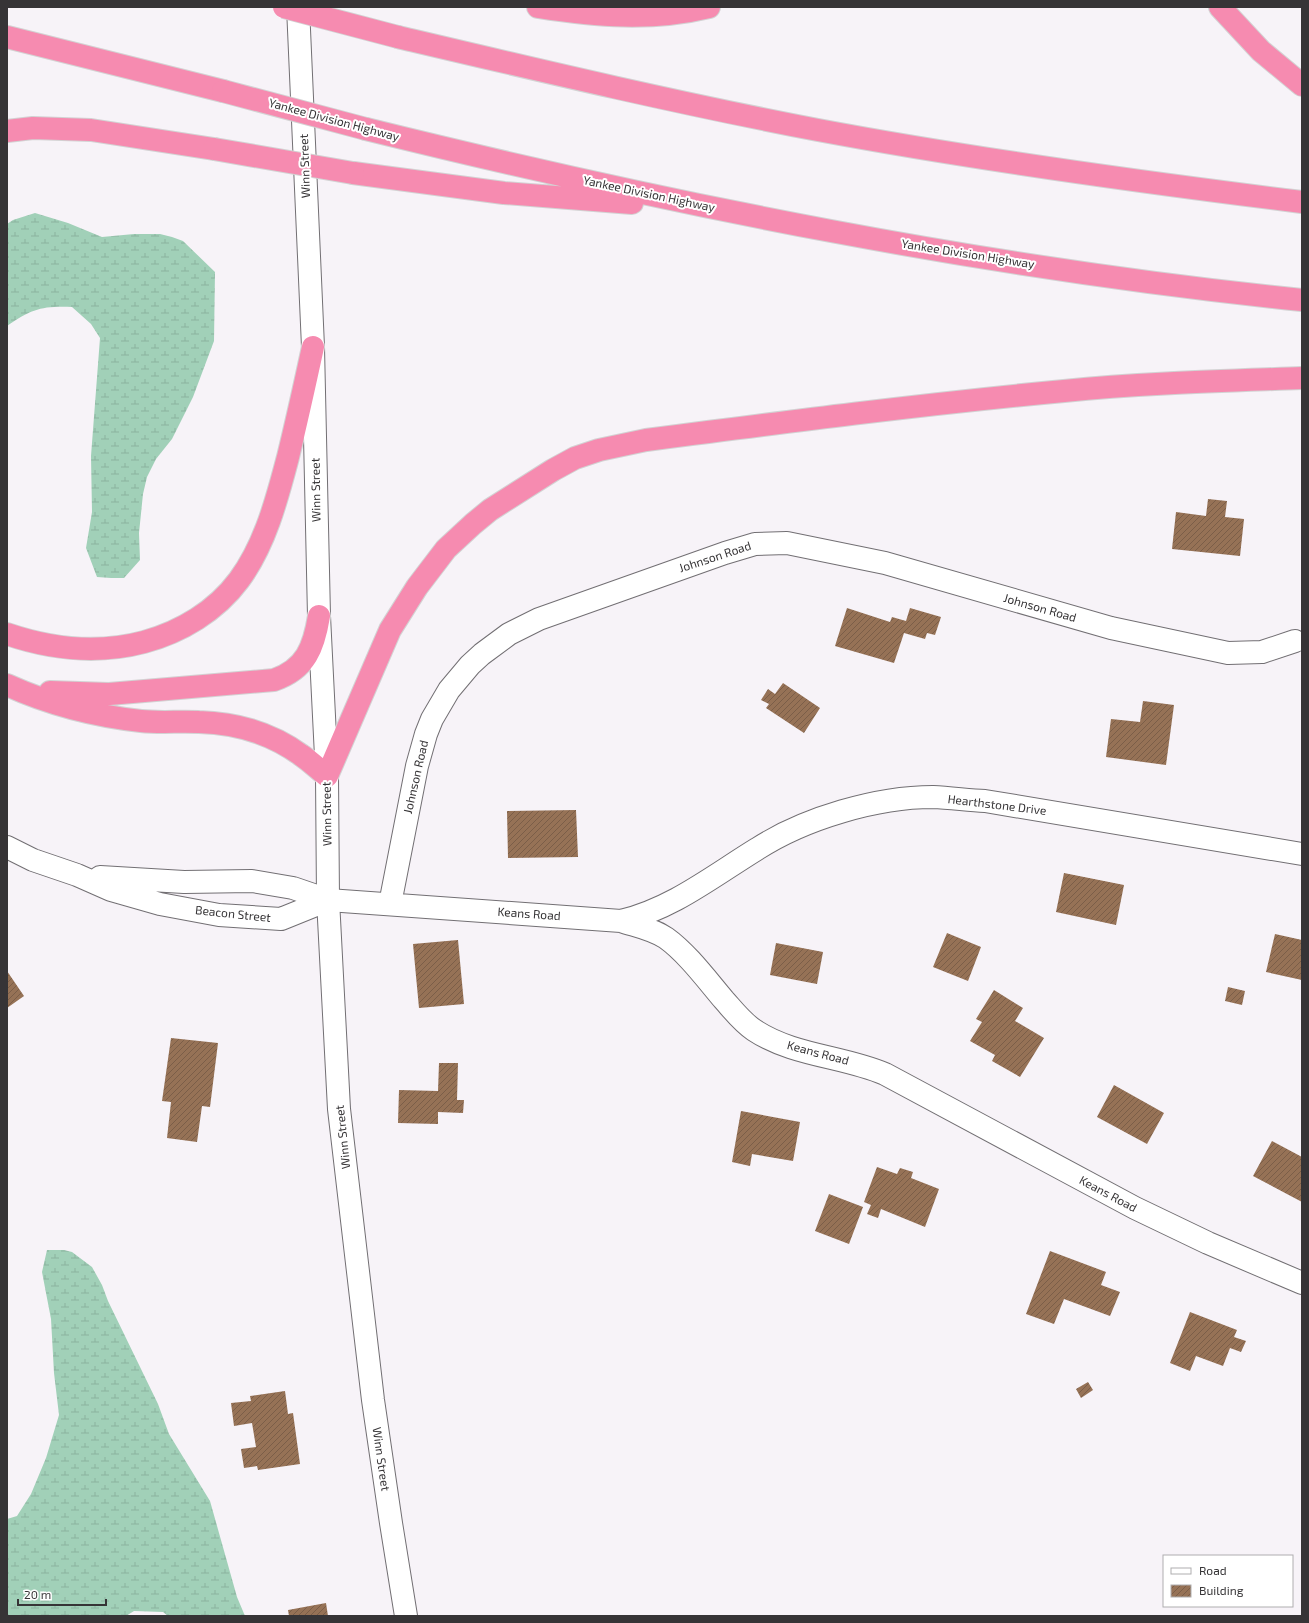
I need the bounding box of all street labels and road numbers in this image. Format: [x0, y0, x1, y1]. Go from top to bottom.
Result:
street label: Yankee Division Highway [267, 95, 402, 143]
street label: Winn Street [296, 133, 312, 198]
street label: Yankee Division Highway [582, 172, 717, 214]
street label: Yankee Division Highway [901, 236, 1036, 271]
street label: Winn Street [307, 457, 323, 522]
street label: Johnson Road [677, 538, 753, 574]
street label: Johnson Road [1002, 590, 1078, 624]
street label: Johnson Road [400, 739, 430, 815]
street label: Winn Street [318, 781, 334, 846]
street label: Hearthstone Drive [947, 791, 1047, 817]
street label: Beacon Street [195, 902, 272, 924]
street label: Keans Road [497, 904, 561, 922]
street label: Keans Road [786, 1037, 851, 1067]
street label: Winn Street [332, 1104, 352, 1170]
street label: Keans Road [1077, 1172, 1140, 1214]
street label: Winn Street [371, 1426, 393, 1492]

